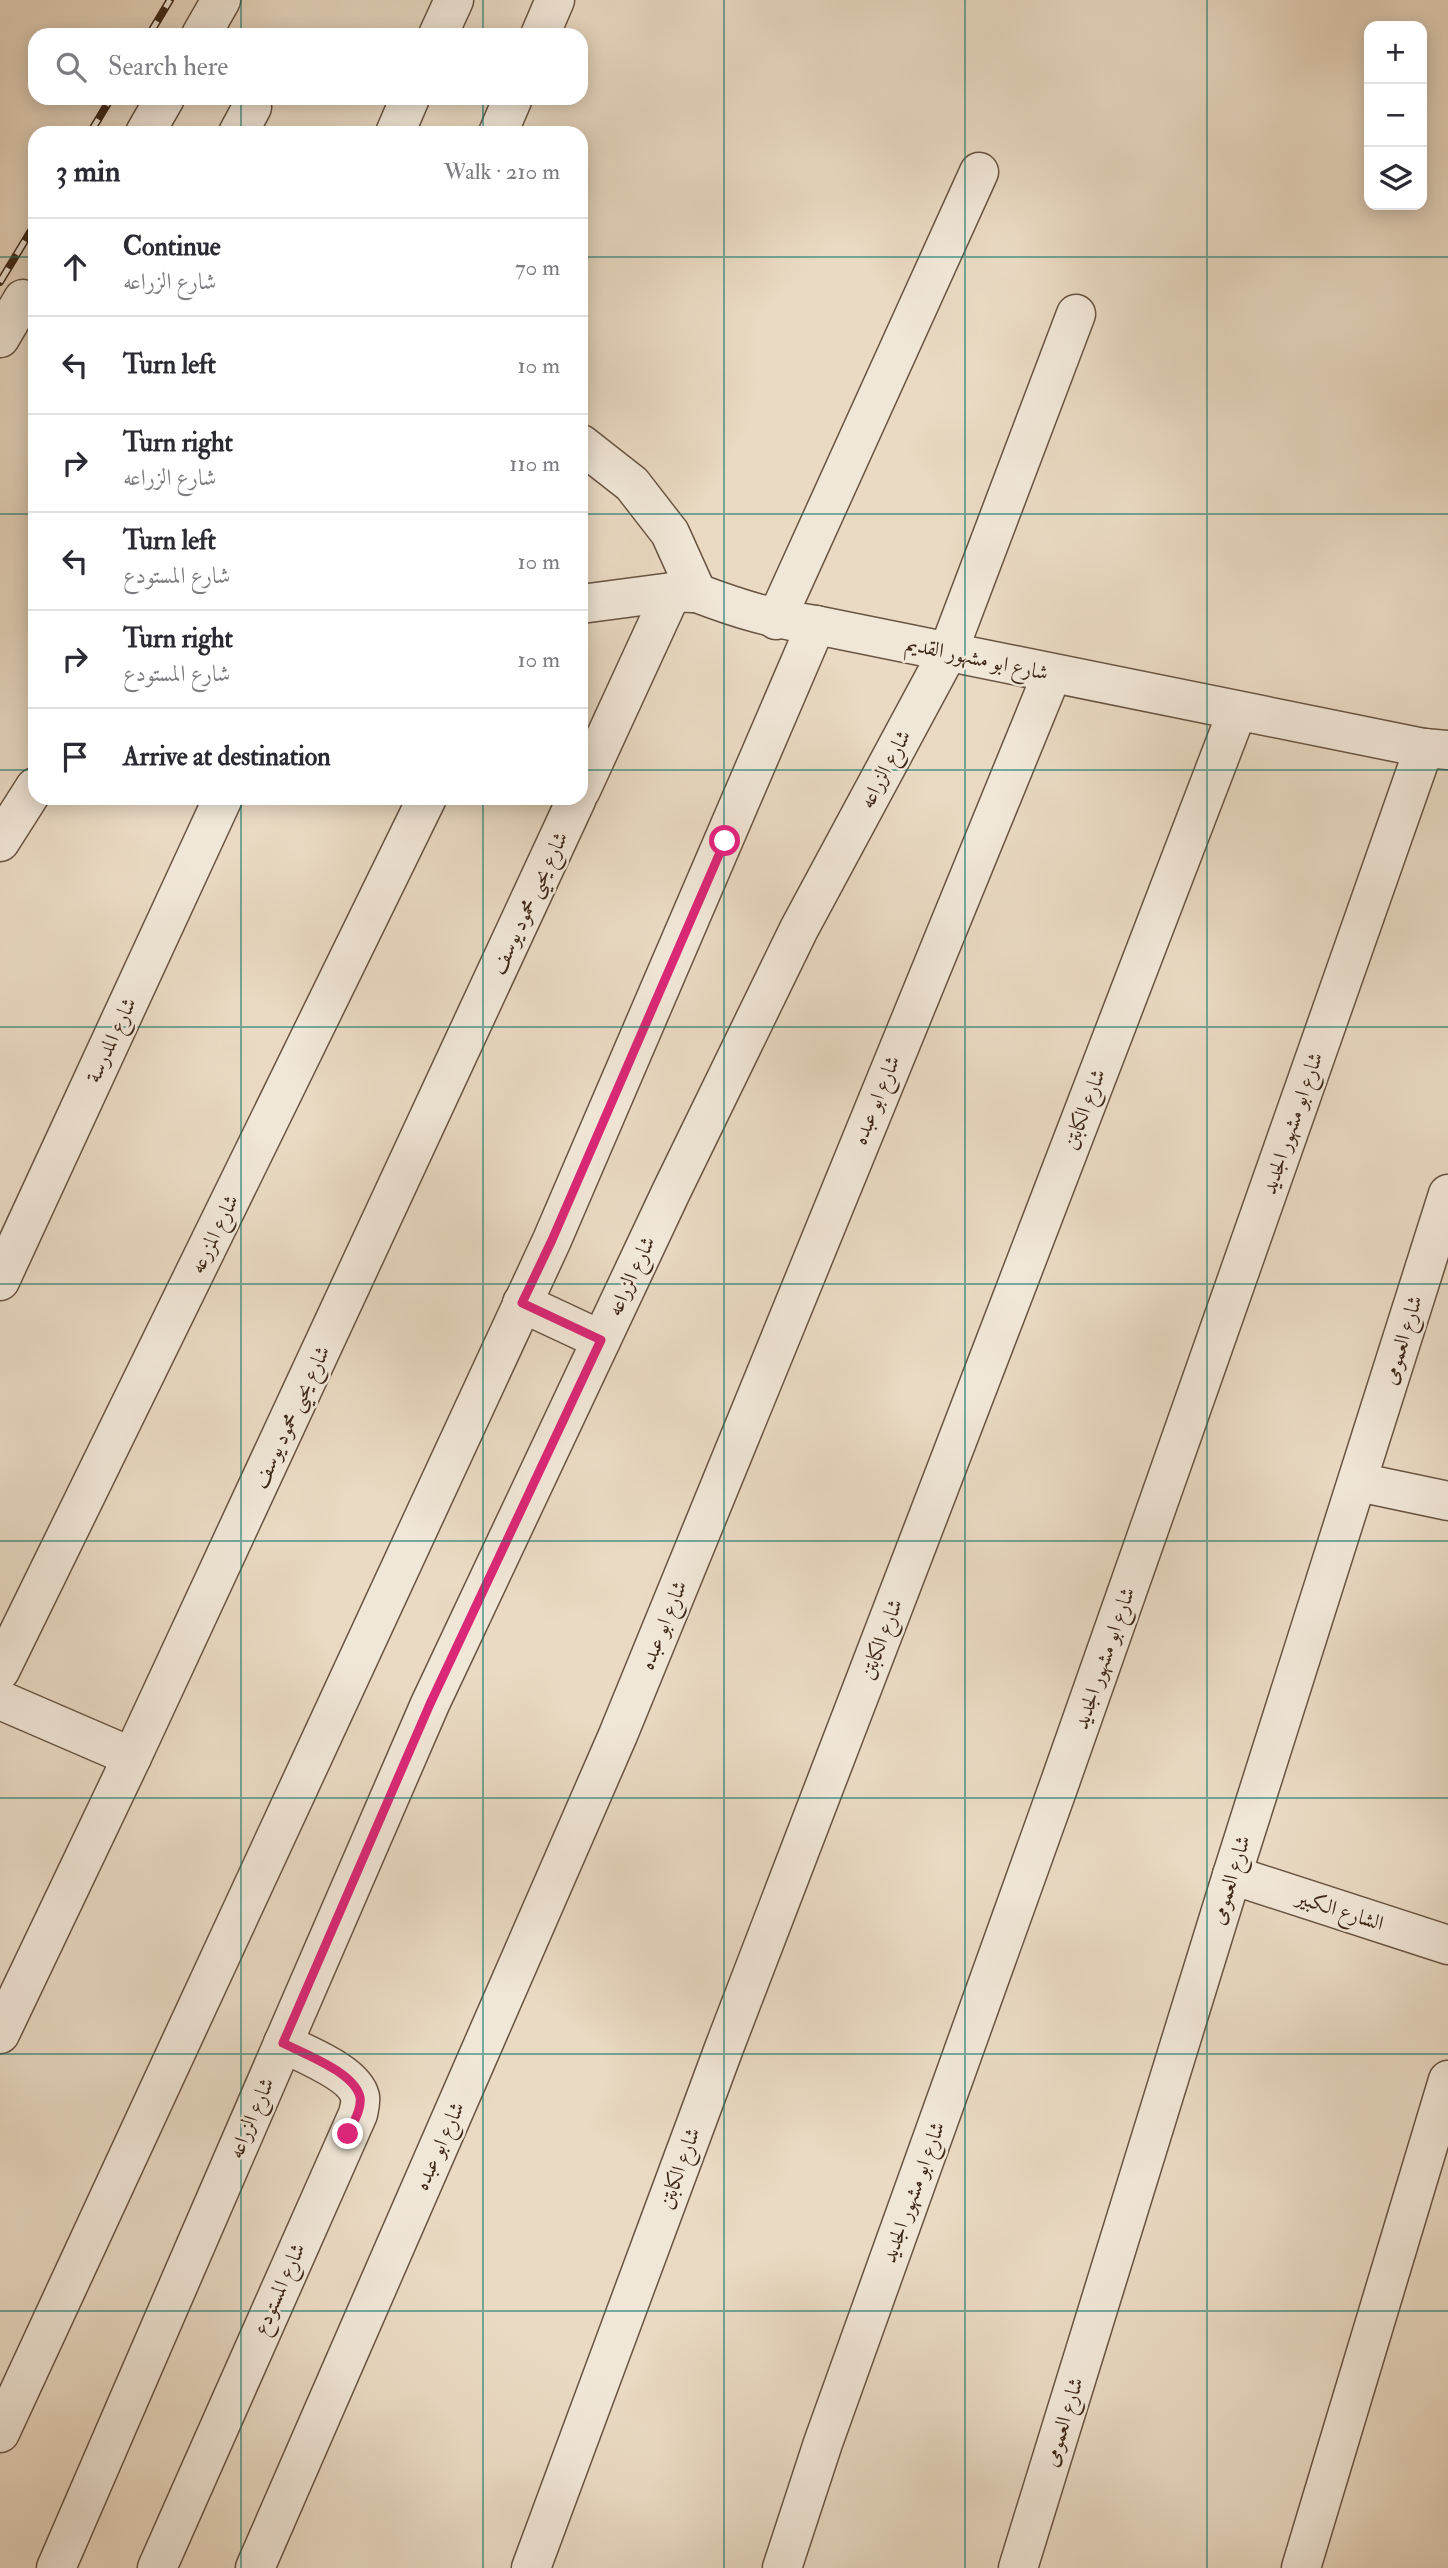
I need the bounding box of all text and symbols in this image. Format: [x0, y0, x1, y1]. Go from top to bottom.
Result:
map controls [1364, 21, 1427, 210]
button: + [1364, 21, 1427, 84]
search box [28, 28, 588, 105]
icon: search [52, 48, 90, 86]
text: Search here [108, 51, 228, 83]
button: − [1364, 84, 1427, 147]
button: layers [1364, 147, 1427, 210]
text: 3 min [56, 153, 121, 190]
text: Walk · 210 m [444, 157, 560, 186]
text: Continue [123, 231, 221, 263]
icon: ahead [56, 248, 94, 286]
text: 70 m [515, 253, 560, 282]
text: شارع الزراعه [123, 267, 216, 296]
icon: left [56, 346, 94, 384]
text: Turn left [123, 349, 216, 381]
text: 10 m [517, 351, 560, 380]
text: Turn right [123, 427, 233, 459]
icon: right [56, 444, 94, 482]
text: 110 m [509, 449, 560, 478]
text: شارع الزراعه [123, 463, 216, 492]
text: Turn left [123, 525, 216, 557]
icon: left [56, 542, 94, 580]
text: 10 m [517, 547, 560, 576]
text: شارع المستودع [123, 561, 230, 590]
text: Turn right [123, 623, 233, 655]
street label: شارع ابو مشهور القديم [902, 630, 1051, 691]
icon: right [56, 640, 94, 678]
text: 10 m [517, 645, 560, 674]
text: شارع المستودع [123, 659, 230, 688]
street label: شارع الزراعه [854, 725, 921, 815]
icon: arrive [56, 738, 94, 776]
text: Arrive at destination [123, 741, 331, 773]
route start [709, 825, 740, 856]
street label: شارع يحيى محمود يوسف [485, 827, 578, 981]
street label: شارع المدرسة [80, 993, 147, 1089]
street label: شارع ابو مشهور الجديد [1256, 1049, 1333, 1199]
street label: شارع ابو عبده [846, 1052, 910, 1150]
street label: شارع الكابتن [1057, 1065, 1116, 1155]
street label: شارع المزرعه [184, 1190, 249, 1280]
street label: شارع الزراعه [601, 1232, 665, 1322]
street label: شارع العمومى [1376, 1292, 1433, 1389]
street label: شارع يحيى محمود يوسف [247, 1341, 340, 1495]
street label: شارع ابو عبده [633, 1577, 697, 1675]
street label: شارع ابو مشهور الجديد [1068, 1584, 1145, 1734]
street label: شارع الكابتن [854, 1595, 913, 1685]
street label: شارع العمومى [1204, 1832, 1261, 1929]
street label: الشارع الكبير [1290, 1883, 1387, 1941]
street label: شارع الزراعه [222, 2074, 284, 2164]
street label: شارع ابو عبده [408, 2098, 475, 2196]
route end [332, 2118, 363, 2149]
street label: شارع ابو مشهور الجديد [875, 2118, 955, 2268]
street label: شارع الكابتن [652, 2124, 710, 2214]
street label: شارع المستودع [247, 2239, 315, 2341]
street label: شارع العمومى [1037, 2374, 1094, 2471]

